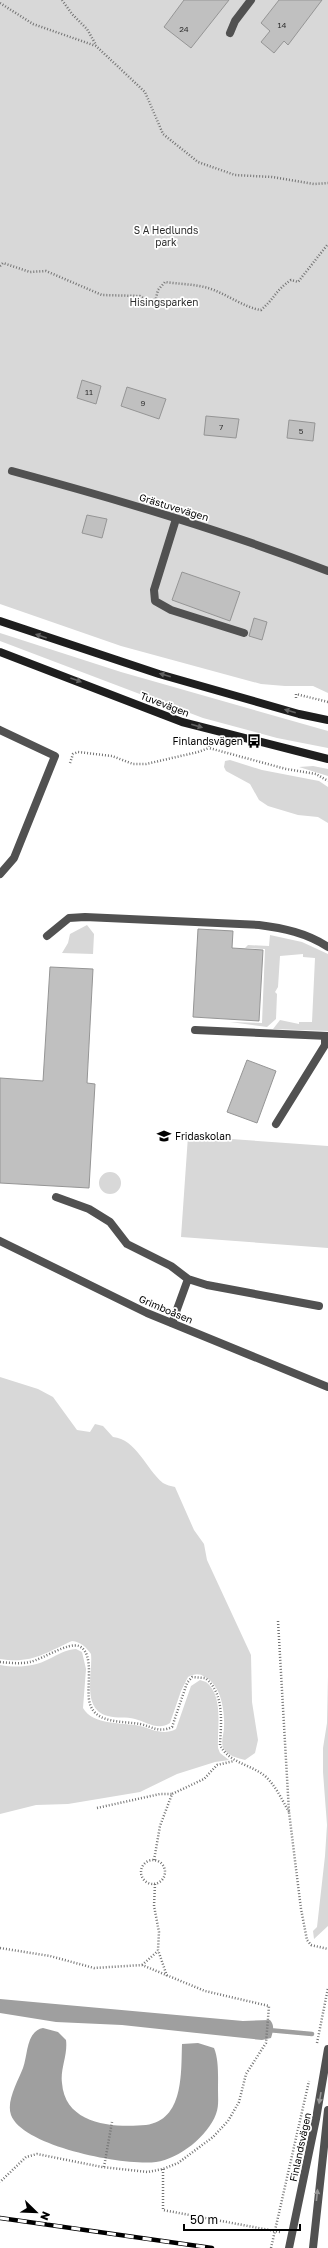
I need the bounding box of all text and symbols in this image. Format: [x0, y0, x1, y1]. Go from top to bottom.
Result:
house number: 14 [278, 20, 286, 30]
house number: 24 [179, 24, 189, 34]
park label: S A Hedlunds park [134, 224, 198, 248]
park label: Hisingsparken [130, 296, 198, 308]
house number: 11 [85, 387, 93, 397]
house number: 9 [141, 398, 146, 408]
house number: 7 [219, 422, 223, 432]
house number: 5 [299, 426, 304, 436]
street label: Grästuvevägen [138, 491, 210, 523]
one-way arrow [35, 632, 47, 638]
one-way arrow [159, 672, 171, 678]
one-way arrow [70, 678, 82, 684]
street label: Tuvevägen [139, 689, 191, 719]
one-way arrow [284, 708, 296, 714]
one-way arrow [192, 723, 204, 729]
bus stop icon: Finlandsvägen [246, 733, 262, 749]
place label: Finlandsvägen [173, 735, 243, 747]
school or university icon: Fridaskolan [156, 1128, 172, 1144]
place label: Fridaskolan [175, 1130, 231, 1142]
street label: Grimboåsen [137, 1292, 195, 1326]
one-way arrow [317, 2091, 323, 2104]
street label: Finlandsvägen [287, 2111, 313, 2183]
one-way arrow [314, 2189, 321, 2201]
north arrow [16, 2192, 56, 2232]
scale bar [184, 2206, 300, 2232]
text: N [38, 2210, 53, 2222]
text: 50 m [190, 2212, 218, 2227]

